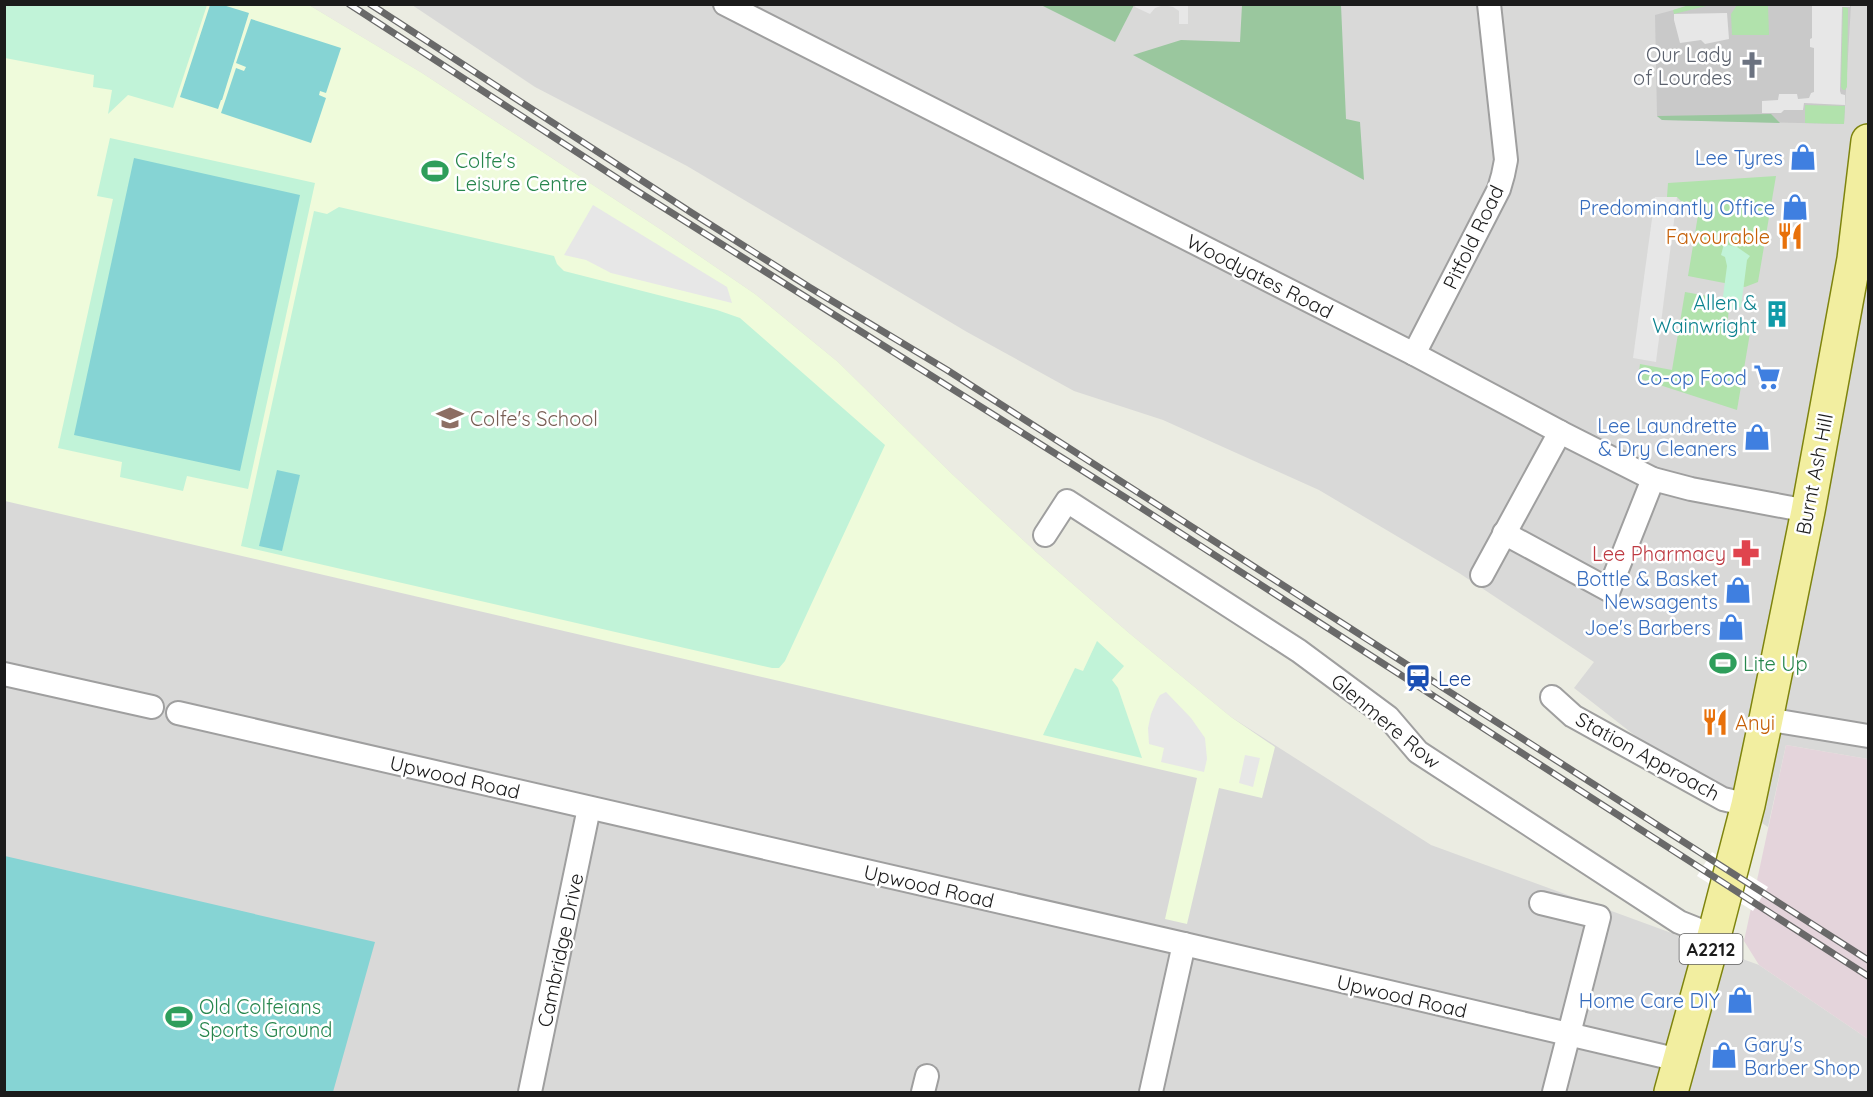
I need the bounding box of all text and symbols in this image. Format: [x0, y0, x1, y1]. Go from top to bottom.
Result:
place label: Our Lady of Lourdes [1633, 42, 1732, 90]
church icon: Our Lady of Lourdes [1737, 50, 1767, 80]
shop icon: Lee Tyres [1788, 142, 1818, 172]
place label: Lee Tyres [1695, 145, 1783, 170]
place label: Colfe's Leisure Centre [455, 148, 587, 196]
sports icon: Colfe's Leisure Centre [420, 156, 450, 186]
street label: Pitfold Road [1437, 181, 1509, 293]
shop icon: Predominantly Office [1780, 192, 1810, 222]
place label: Predominantly Office [1579, 195, 1775, 220]
restaurant icon: Favourable [1775, 221, 1805, 251]
place label: Favourable [1666, 224, 1770, 249]
street label: Woodyates Road [1182, 228, 1338, 324]
place label: Allen & Wainwright [1652, 290, 1757, 338]
building icon: Allen & Wainwright [1762, 299, 1792, 329]
supermarket icon: Co-op Food [1752, 362, 1782, 392]
place label: Co-op Food [1637, 365, 1747, 390]
school or university icon: Colfe's School [435, 403, 465, 433]
place label: Colfe's School [470, 406, 598, 431]
street label: Burnt Ash Hill [1790, 411, 1838, 537]
place label: Lee Laundrette & Dry Cleaners [1597, 413, 1737, 461]
shop icon: Lee Laundrette & Dry Cleaners [1742, 422, 1772, 452]
pharmacy icon: Lee Pharmacy [1731, 538, 1761, 568]
place label: Lee Pharmacy [1592, 541, 1726, 566]
place label: Bottle & Basket Newsagents [1576, 566, 1718, 614]
shop icon: Bottle & Basket Newsagents [1723, 575, 1753, 605]
shop icon: Joe's Barbers [1716, 612, 1746, 642]
place label: Joe's Barbers [1584, 615, 1711, 640]
sports icon: Lite Up [1708, 648, 1738, 678]
place label: Lite Up [1743, 651, 1808, 676]
station icon: Lee [1403, 663, 1433, 693]
place label: Lee [1438, 666, 1471, 691]
street label: Glenmere Row [1326, 668, 1446, 774]
street label: Station Approach [1572, 706, 1724, 806]
restaurant icon: Anyi [1700, 707, 1730, 737]
place label: Anyi [1735, 710, 1775, 735]
street label: Upwood Road [387, 750, 523, 804]
street label: Upwood Road [861, 859, 997, 913]
street label: Cambridge Drive [531, 871, 589, 1029]
road number: A2212 [1680, 934, 1742, 964]
street label: Upwood Road [1334, 969, 1470, 1023]
shop icon: Home Care DIY [1725, 985, 1755, 1015]
place label: Home Care DIY [1579, 988, 1720, 1013]
place label: Old Colfeians Sports Ground [199, 994, 332, 1042]
sports icon: Old Colfeians Sports Ground [164, 1002, 194, 1032]
place label: Gary's Barber Shop [1744, 1032, 1860, 1080]
shop icon: Gary's Barber Shop [1709, 1040, 1739, 1070]

